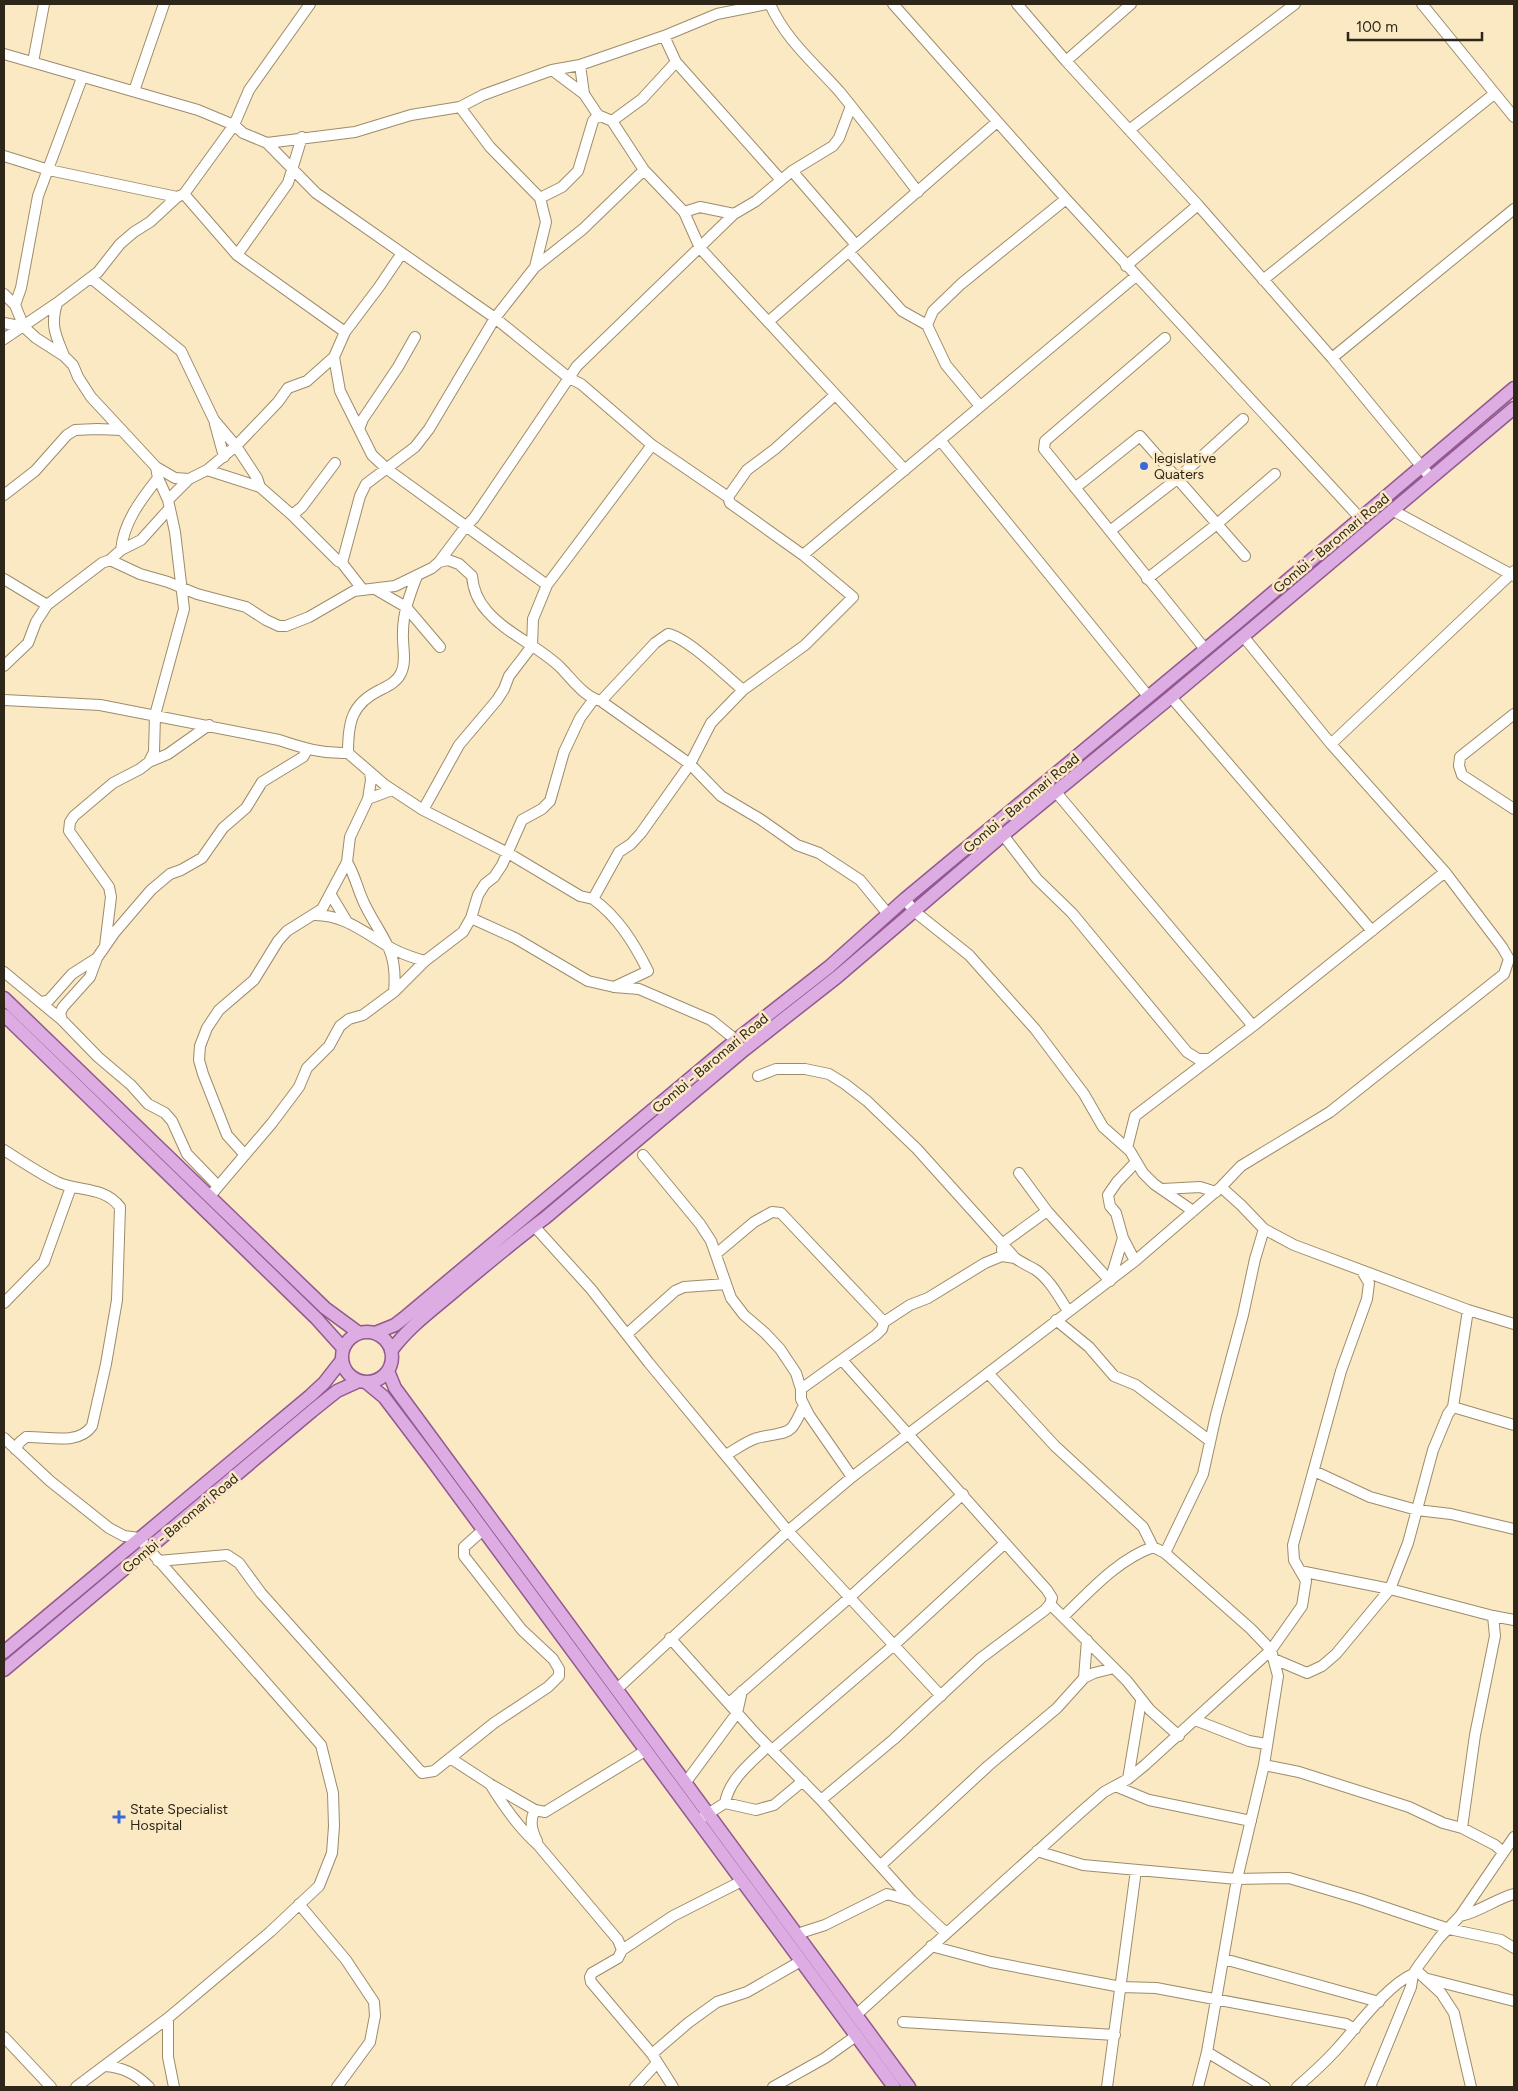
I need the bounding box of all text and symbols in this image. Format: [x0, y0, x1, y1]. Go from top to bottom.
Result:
scale bar [1348, 10, 1482, 42]
text: 100 m [1356, 18, 1398, 36]
place label: legislative Quaters [1154, 450, 1217, 483]
marker: legislative Quaters [1138, 460, 1150, 472]
street label: Gombi - Baromari Road [1270, 490, 1393, 597]
street label: Gombi - Baromari Road [960, 750, 1083, 857]
street label: Gombi - Baromari Road [649, 1010, 772, 1117]
street label: Gombi - Baromari Road [119, 1470, 242, 1577]
place label: State Specialist Hospital [130, 1801, 228, 1834]
marker: State Specialist Hospital [112, 1810, 126, 1824]

